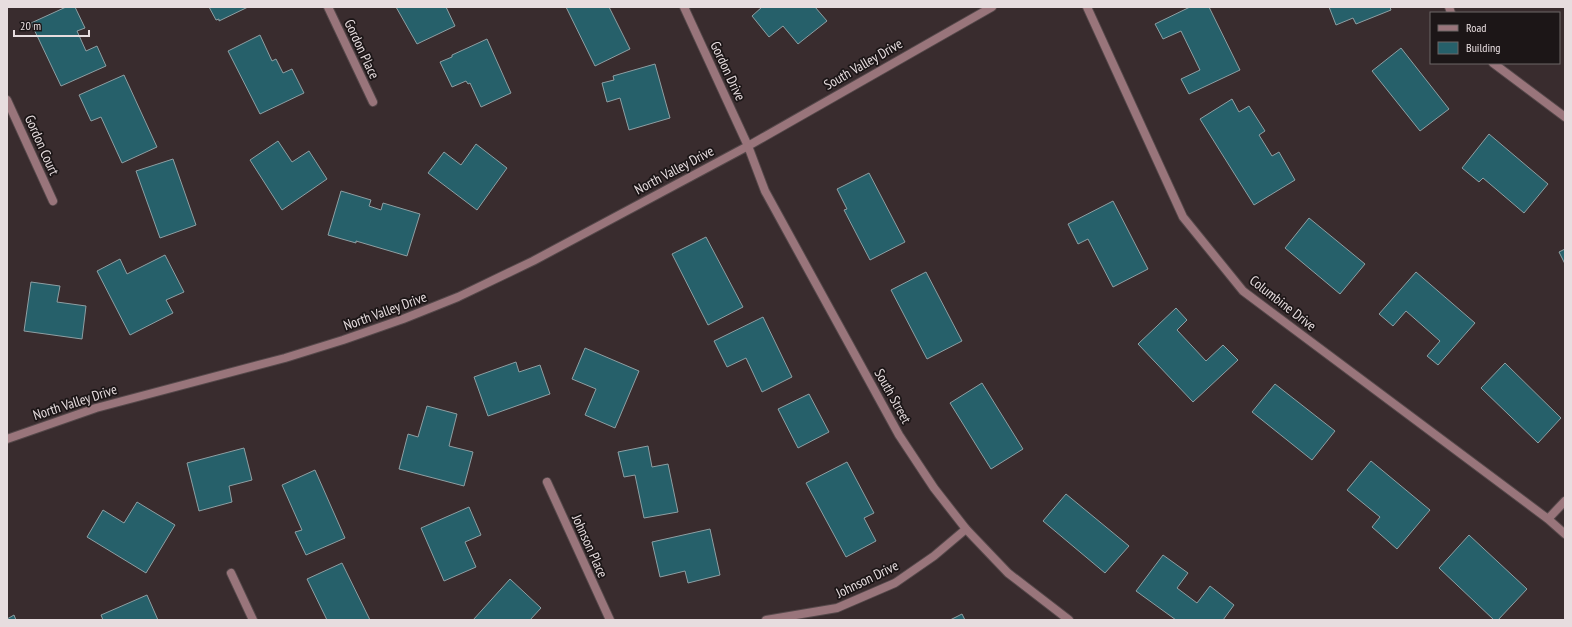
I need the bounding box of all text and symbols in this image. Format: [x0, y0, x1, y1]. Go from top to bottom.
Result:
scale bar [14, 12, 89, 38]
legend [1430, 12, 1560, 64]
street label: Gordon Place [340, 16, 384, 82]
text: 20 m [20, 18, 41, 33]
text: Road [1466, 20, 1486, 35]
street label: South Valley Drive [821, 34, 906, 94]
street label: Gordon Drive [706, 38, 750, 104]
text: Building [1466, 40, 1501, 55]
street label: Gordon Court [21, 112, 63, 178]
street label: North Valley Drive [631, 141, 717, 198]
street label: Columbine Drive [1246, 271, 1320, 335]
street label: North Valley Drive [341, 288, 429, 334]
street label: South Street [871, 365, 916, 427]
street label: North Valley Drive [31, 380, 119, 424]
street label: Johnson Place [568, 511, 612, 581]
street label: Johnson Drive [832, 556, 901, 602]

